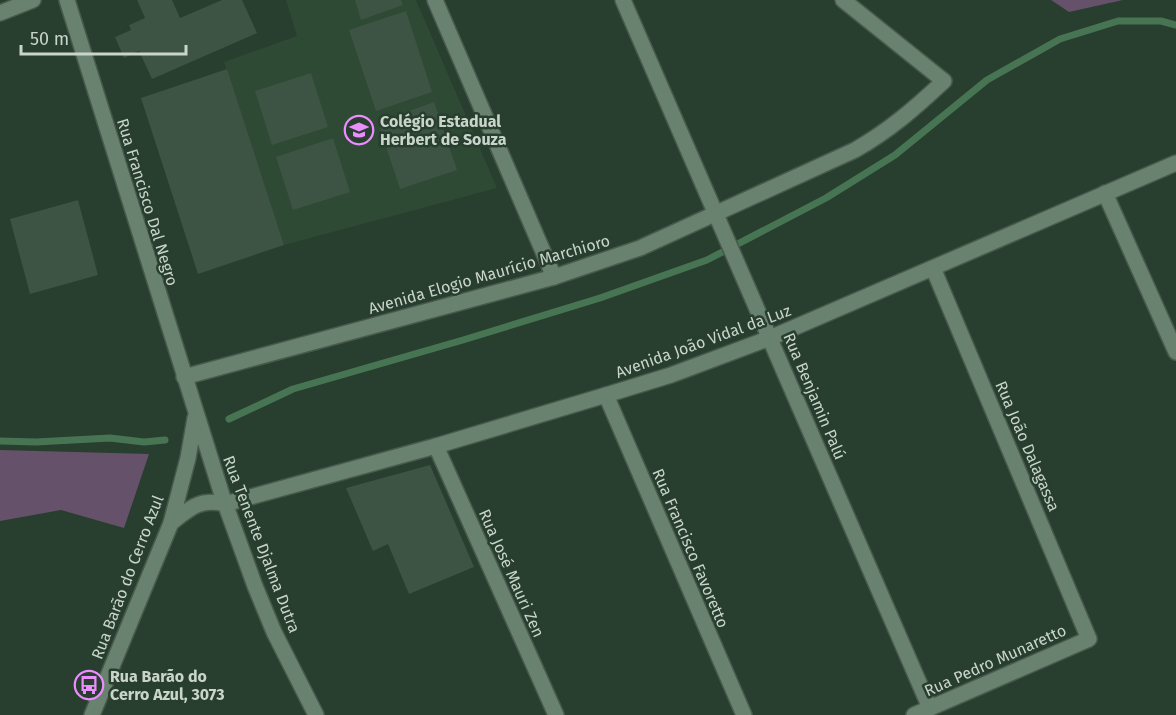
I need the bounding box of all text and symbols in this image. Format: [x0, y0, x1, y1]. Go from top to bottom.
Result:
scale bar [21, 18, 186, 56]
text: 50 m [30, 28, 69, 50]
place label: Colégio Estadual Herbert de Souza [380, 112, 507, 149]
school or university icon: Colégio Estadual Herbert de Souza [343, 114, 375, 146]
street label: Rua Francisco Dal Negro [113, 116, 182, 288]
street label: Avenida Elogio Maurício Marchioro [366, 231, 612, 318]
street label: Avenida João Vidal da Luz [613, 301, 794, 382]
street label: Rua Benjamin Palú [779, 330, 850, 462]
street label: Rua João Dalagassa [991, 378, 1064, 514]
street label: Rua Tenente Djalma Dutra [219, 453, 304, 636]
street label: Rua Francisco Favoretto [648, 466, 733, 631]
street label: Rua Barão do Cerro Azul [87, 492, 168, 662]
street label: Rua José Mauri Zen [475, 506, 548, 640]
street label: Rua Pedro Munaretto [921, 621, 1069, 700]
place label: Rua Barão do Cerro Azul, 3073 [110, 667, 225, 704]
bus stop icon: Rua Barão do Cerro Azul, 3073 [73, 669, 105, 701]

